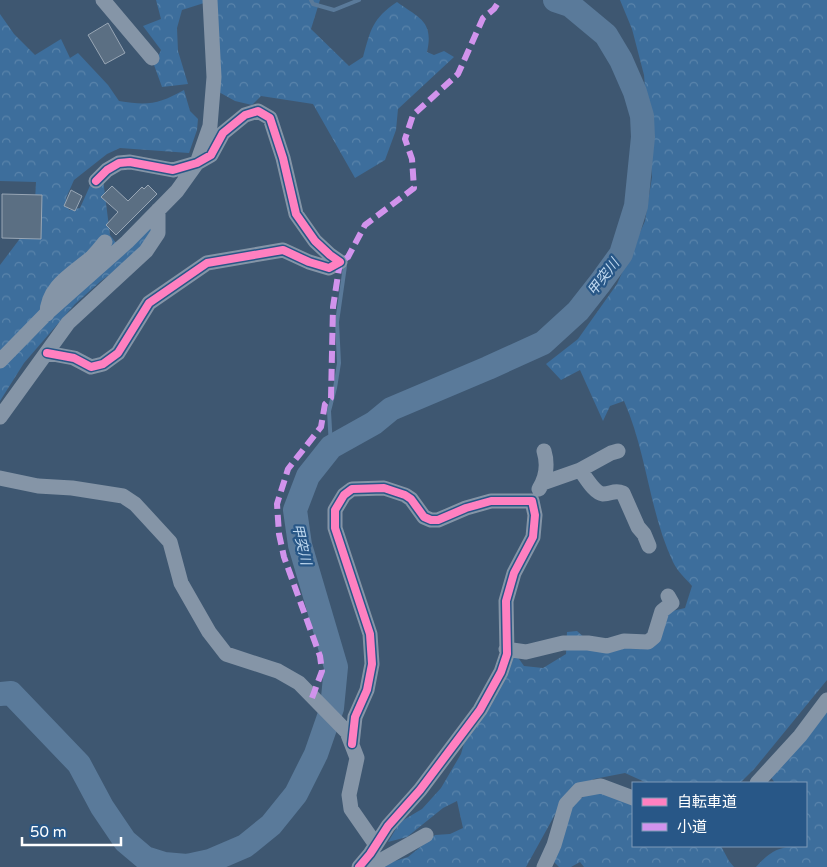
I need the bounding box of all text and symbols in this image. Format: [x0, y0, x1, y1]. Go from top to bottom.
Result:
water label: 甲突川 [584, 254, 624, 299]
water label: 甲突川 [289, 522, 315, 568]
legend [632, 782, 807, 847]
text: 自転車道 [677, 793, 737, 811]
scale bar [22, 814, 121, 846]
text: 小道 [677, 818, 707, 836]
text: 50 m [30, 823, 67, 841]

